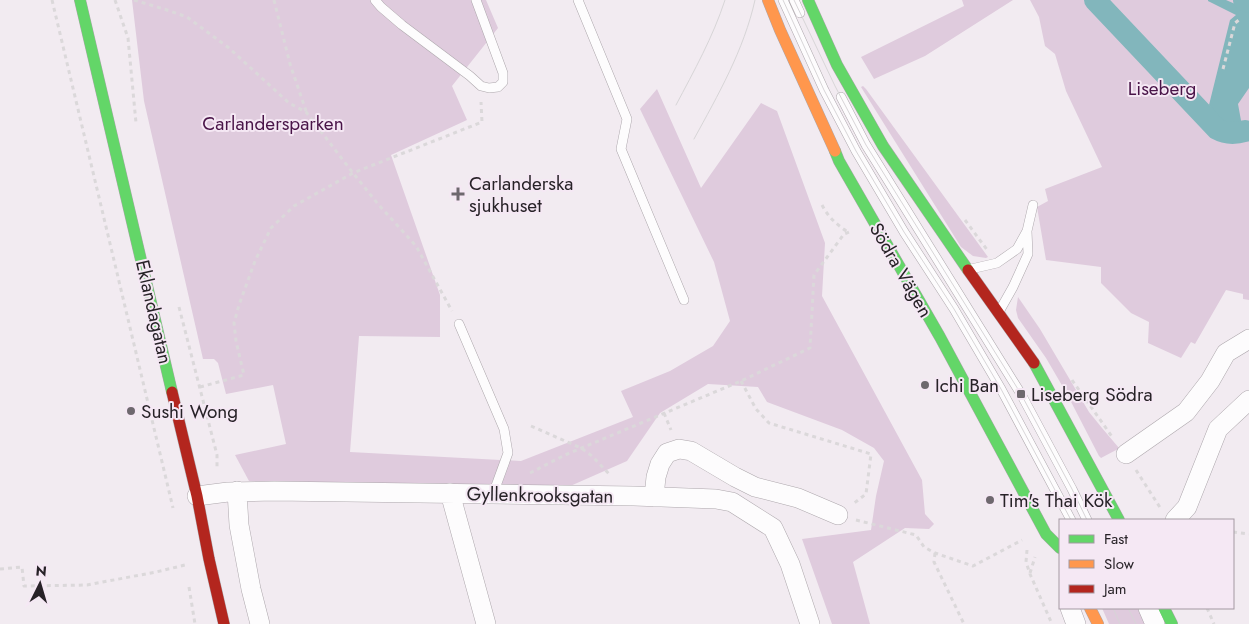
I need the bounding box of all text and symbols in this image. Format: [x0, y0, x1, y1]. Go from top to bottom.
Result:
park label: Liseberg [1128, 75, 1196, 102]
park label: Carlandersparken [202, 110, 344, 137]
place label: Carlanderska sjukhuset [469, 170, 573, 219]
marker: Carlanderska sjukhuset [451, 187, 465, 201]
street label: Södra Vägen [863, 218, 939, 322]
street label: Eklandagatan [129, 257, 179, 367]
place label: Ichi Ban [935, 372, 999, 399]
marker: Ichi Ban [919, 379, 931, 391]
place label: Liseberg Södra [1031, 381, 1153, 408]
marker: Liseberg Södra [1015, 388, 1027, 400]
place label: Sushi Wong [141, 398, 238, 425]
marker: Sushi Wong [125, 405, 137, 417]
street label: Gyllenkrooksgatan [466, 480, 614, 510]
place label: Tim's Thai Kök [1000, 487, 1113, 514]
marker: Tim's Thai Kök [984, 494, 996, 506]
legend [1059, 519, 1234, 609]
text: Fast [1104, 528, 1128, 550]
text: Slow [1104, 553, 1135, 575]
north arrow [15, 559, 65, 609]
text: N [35, 561, 48, 581]
text: Jam [1102, 578, 1127, 600]

